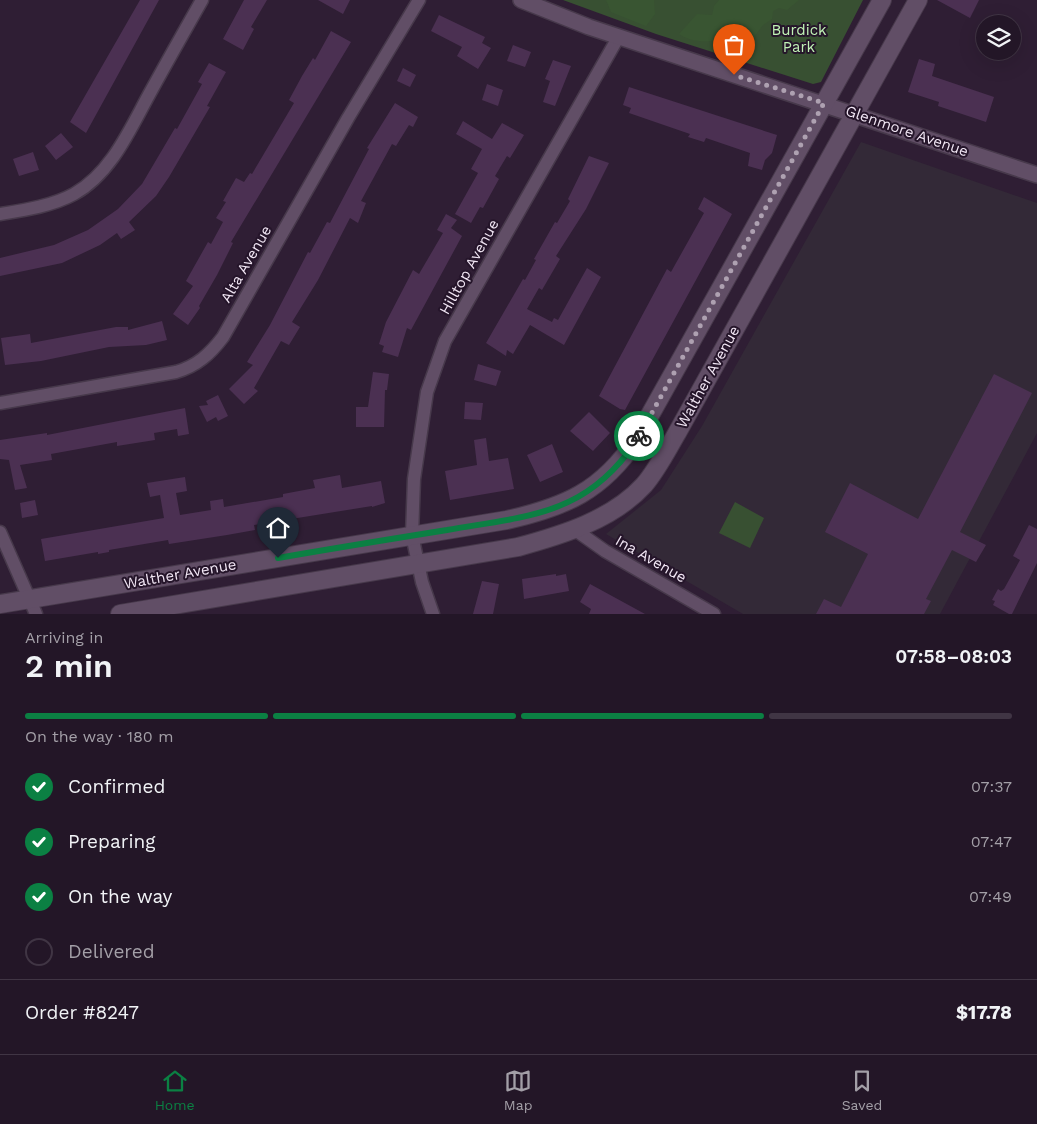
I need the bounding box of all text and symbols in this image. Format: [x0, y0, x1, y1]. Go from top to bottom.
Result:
map controls [976, 15, 1021, 60]
button: layers [976, 15, 1021, 60]
park label: Burdick Park [771, 21, 827, 56]
pin [713, 24, 755, 75]
icon: bag [720, 31, 748, 59]
street label: Glenmore Avenue [843, 102, 971, 160]
street label: Hilltop Avenue [435, 216, 503, 318]
street label: Alta Avenue [217, 222, 275, 306]
street label: Walther Avenue [672, 323, 744, 431]
courier [614, 411, 664, 461]
icon: bike [625, 422, 653, 450]
pin [257, 507, 299, 558]
icon: home [264, 514, 292, 542]
street label: Ina Avenue [612, 531, 690, 587]
street label: Walther Avenue [122, 555, 238, 593]
text: Arriving in [25, 628, 103, 647]
text: 07:58–08:03 [895, 645, 1012, 668]
text: 2 min [25, 647, 113, 685]
text: On the way · 180 m [25, 727, 173, 746]
icon: check [25, 773, 53, 801]
text: Confirmed [68, 775, 165, 798]
text: 07:37 [971, 777, 1012, 796]
icon: check [25, 828, 53, 856]
text: Preparing [68, 830, 155, 853]
text: 07:47 [971, 832, 1012, 851]
icon: check [25, 883, 53, 911]
text: On the way [68, 885, 172, 908]
text: 07:49 [969, 887, 1012, 906]
text: Delivered [68, 940, 155, 963]
text: Order #8247 [25, 1001, 139, 1024]
text: $17.78 [956, 1001, 1012, 1024]
tab: Home [155, 1067, 195, 1113]
tab: Map [504, 1067, 532, 1113]
tab: Saved [842, 1067, 882, 1113]

